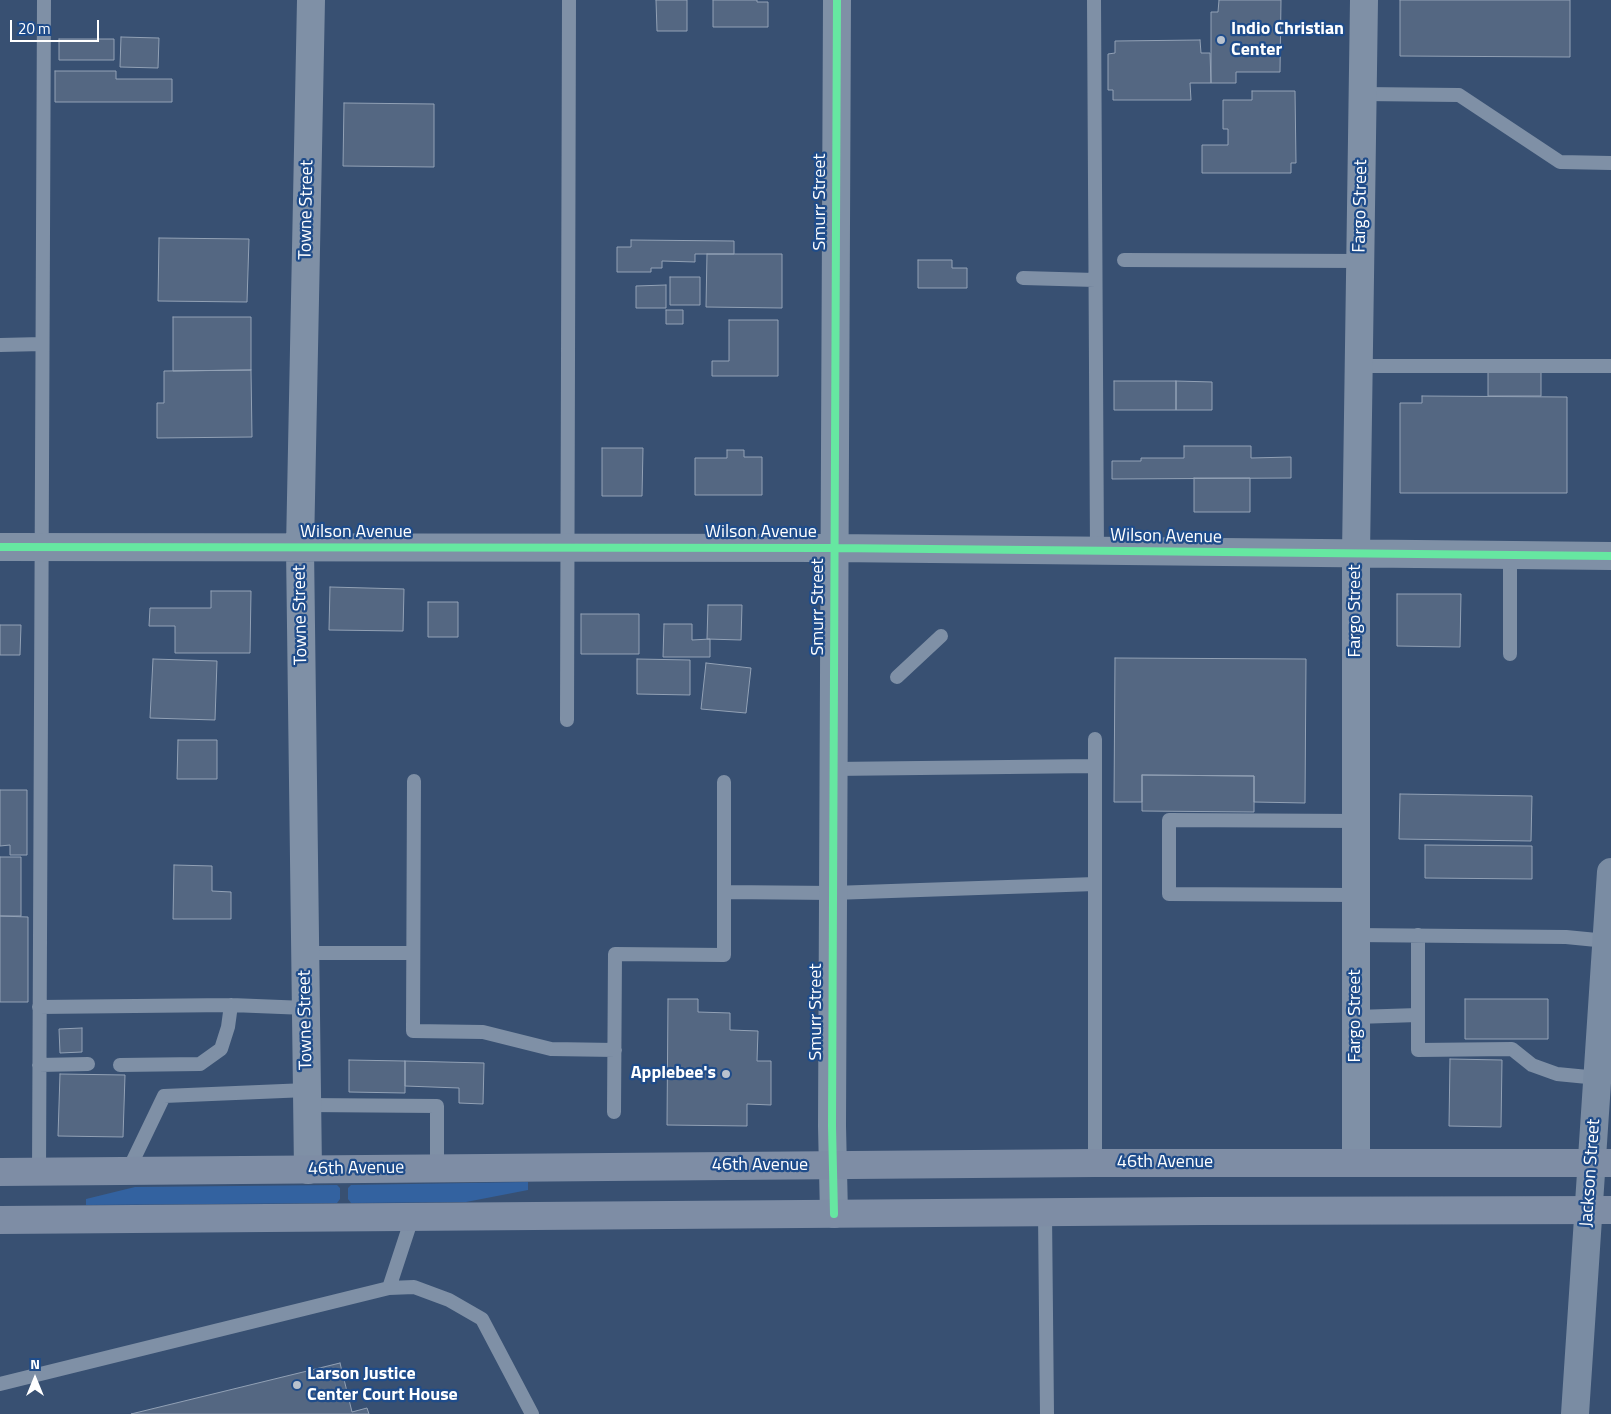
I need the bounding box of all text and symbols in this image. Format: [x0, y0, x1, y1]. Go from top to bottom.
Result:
scale bar [12, 10, 101, 42]
text: 20 m [18, 17, 51, 40]
place label: Indio Christian Center [1231, 19, 1344, 62]
marker: Indio Christian Center [1215, 34, 1227, 46]
street label: Smurr Street [810, 153, 832, 251]
street label: Fargo Street [1349, 159, 1373, 253]
street label: Towne Street [295, 160, 319, 260]
street label: Wilson Avenue [300, 522, 412, 544]
street label: Wilson Avenue [705, 522, 817, 544]
street label: Wilson Avenue [1110, 525, 1222, 549]
street label: Smurr Street [808, 558, 830, 656]
street label: Fargo Street [1345, 564, 1367, 658]
street label: Towne Street [289, 565, 313, 665]
street label: Smurr Street [806, 963, 828, 1061]
street label: Fargo Street [1345, 969, 1367, 1063]
street label: Towne Street [294, 970, 318, 1070]
place label: Applebee's [631, 1063, 716, 1085]
marker: Applebee's [720, 1068, 732, 1080]
street label: Jackson Street [1576, 1118, 1606, 1228]
street label: 46th Avenue [1117, 1152, 1213, 1174]
street label: 46th Avenue [712, 1155, 808, 1177]
street label: 46th Avenue [308, 1157, 404, 1181]
text: N [30, 1353, 40, 1374]
north arrow [10, 1354, 60, 1404]
place label: Larson Justice Center Court House [307, 1364, 458, 1406]
marker: Larson Justice Center Court House [291, 1379, 303, 1391]

